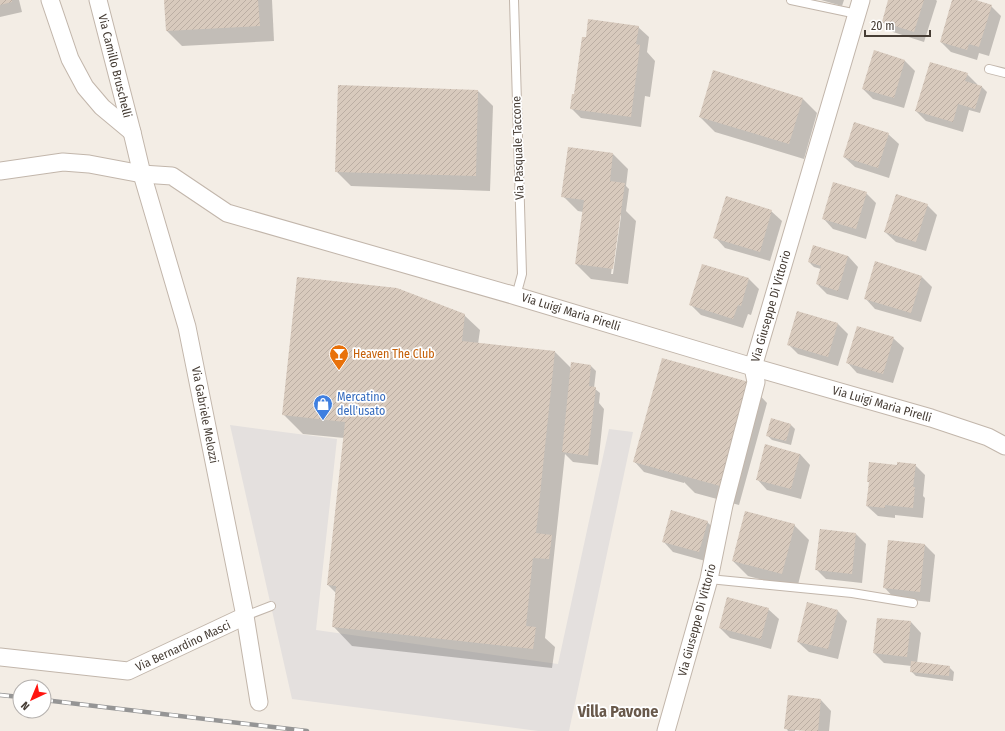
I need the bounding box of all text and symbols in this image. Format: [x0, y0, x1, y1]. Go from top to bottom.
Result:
scale bar [865, 12, 930, 38]
street label: Via Camillo Bruschelli [95, 13, 135, 119]
text: 20 m [871, 19, 895, 33]
street label: Via Pasquale Taccone [509, 96, 527, 200]
street label: Via Giuseppe Di Vittorio [748, 248, 794, 364]
street label: Via Luigi Maria Pirelli [520, 290, 622, 334]
bar icon: Heaven The Club [328, 343, 350, 371]
place label: Heaven The Club [353, 347, 435, 361]
street label: Via Gabriele Melozzi [189, 365, 221, 465]
street label: Via Luigi Maria Pirelli [831, 383, 933, 425]
place label: Mercatino dell'usato [337, 390, 386, 418]
shop icon: Mercatino dell'usato [312, 393, 334, 421]
street label: Via Giuseppe Di Vittorio [675, 562, 719, 678]
street label: Via Bernardino Masci [133, 618, 233, 674]
north arrow [12, 679, 52, 719]
text: N [19, 699, 32, 713]
district label: Villa Pavone [577, 702, 658, 721]

